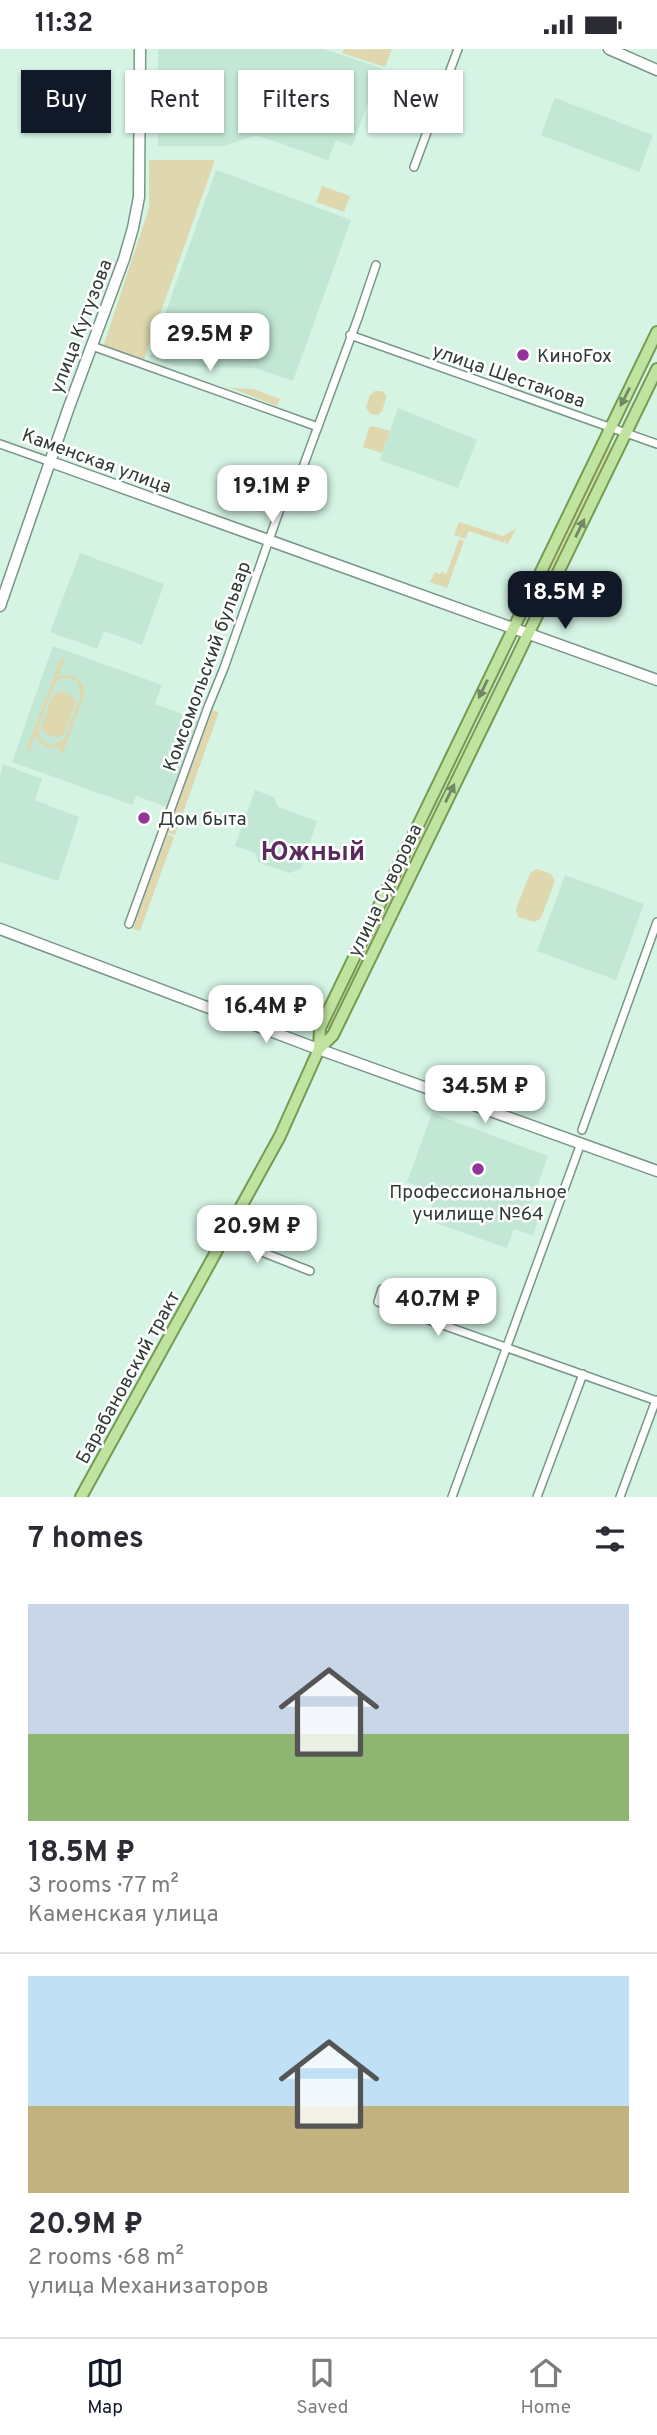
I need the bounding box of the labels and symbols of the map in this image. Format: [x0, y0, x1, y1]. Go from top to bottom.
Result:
street label: улица Кутузова [45, 256, 119, 397]
pin: 29.5M ₽ [145, 313, 275, 373]
street label: улица Шестакова [429, 339, 588, 414]
place label: КиноFox [537, 345, 612, 369]
marker: КиноFox [515, 347, 531, 363]
one-way arrow [619, 387, 631, 407]
street label: Каменская улица [18, 424, 174, 500]
pin: 19.1M ₽ [207, 465, 337, 525]
one-way arrow [574, 518, 585, 539]
street label: Комсомольский бульвар [159, 558, 257, 775]
pin: 18.5M ₽ [500, 571, 630, 631]
one-way arrow [478, 679, 489, 699]
one-way arrow [445, 783, 456, 803]
place label: Дом быта [158, 808, 247, 832]
marker: Дом быта [136, 810, 152, 826]
street label: улица Суворова [343, 820, 428, 961]
district label: Южный [261, 837, 365, 870]
pin: 16.4M ₽ [201, 985, 331, 1045]
pin: 34.5M ₽ [420, 1065, 550, 1125]
marker: Профессиональное училище №64 [470, 1161, 486, 1177]
place label: Профессиональное училище №64 [389, 1181, 567, 1227]
pin: 20.9M ₽ [192, 1205, 322, 1265]
pin: 40.7M ₽ [373, 1279, 503, 1338]
street label: Барабановский тракт [71, 1287, 186, 1469]

